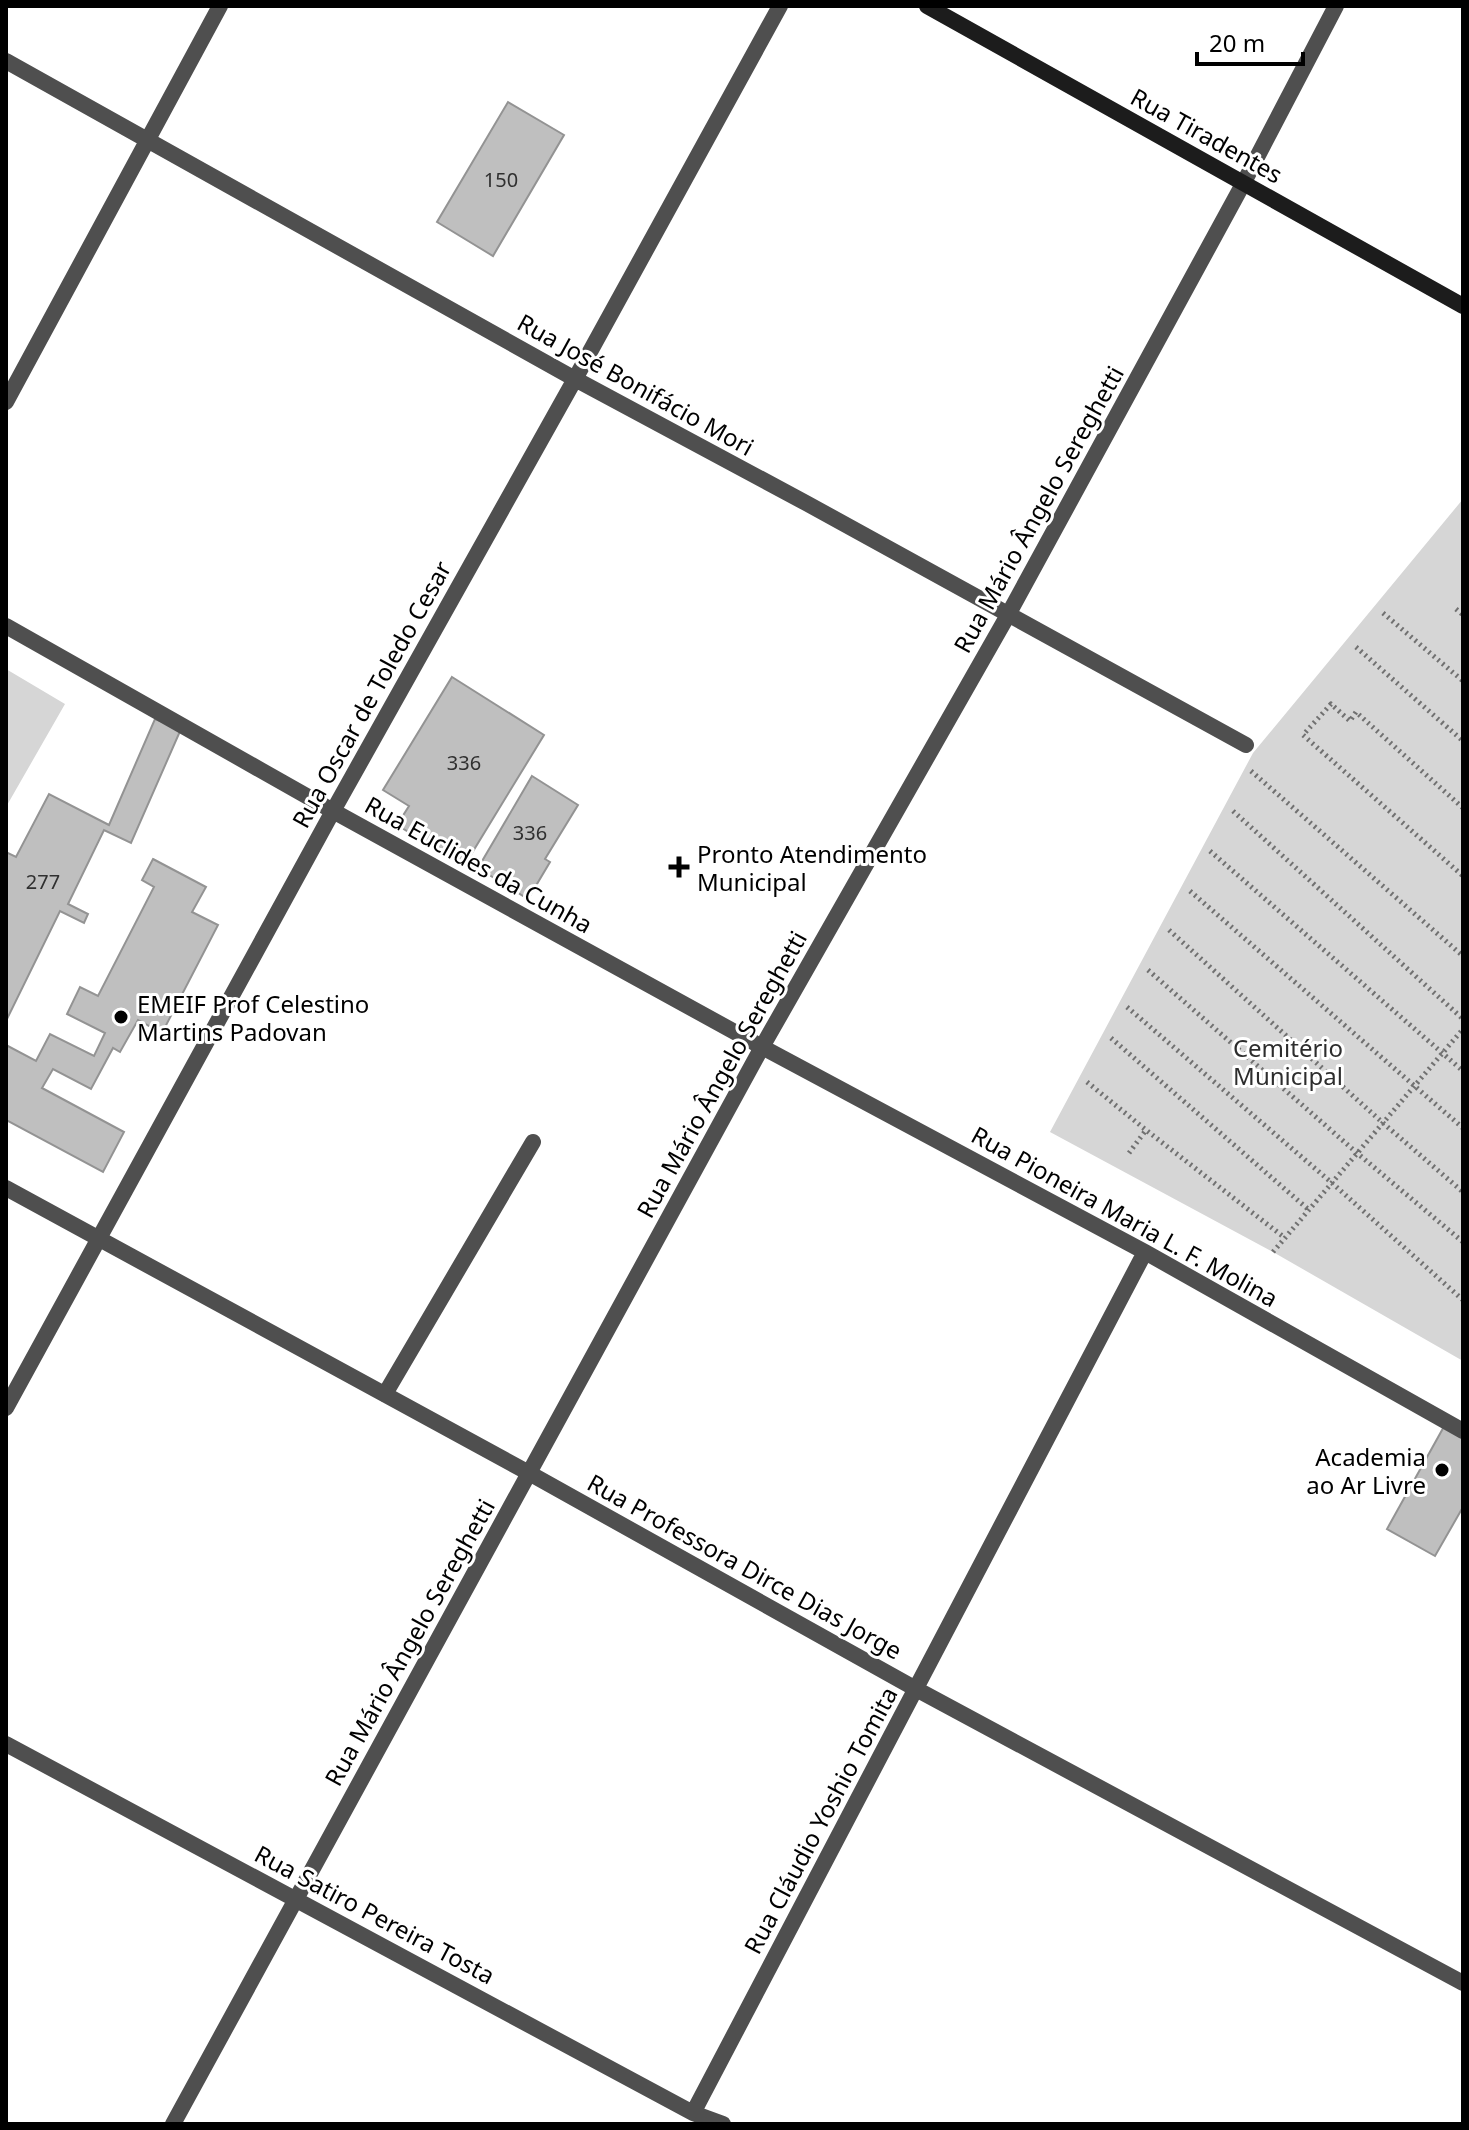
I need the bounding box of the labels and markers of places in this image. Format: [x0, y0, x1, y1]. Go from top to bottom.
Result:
place label: Pronto Atendimento Municipal [697, 837, 927, 898]
marker: Pronto Atendimento Municipal [668, 856, 690, 878]
place label: EMEIF Prof Celestino Martins Padovan [137, 987, 369, 1048]
marker: EMEIF Prof Celestino Martins Padovan [112, 1008, 130, 1026]
place label: Academia ao Ar Livre [1306, 1440, 1426, 1501]
marker: Academia ao Ar Livre [1433, 1461, 1451, 1479]

